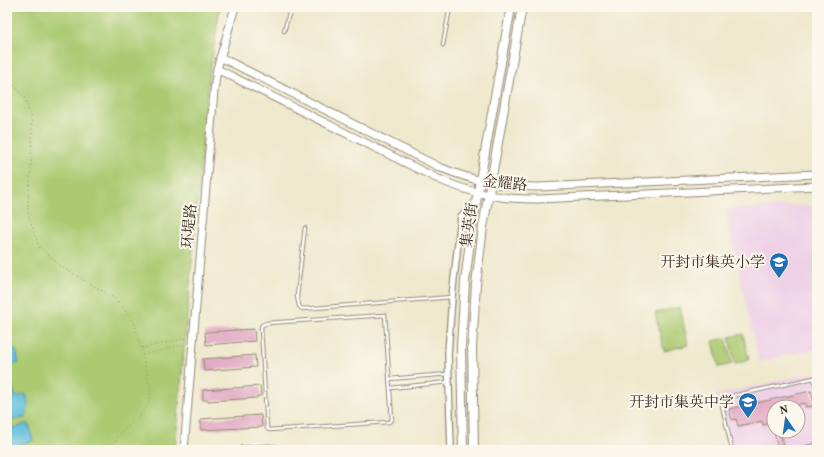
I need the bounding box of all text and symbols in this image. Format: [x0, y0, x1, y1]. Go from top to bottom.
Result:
street label: 金耀路 [481, 172, 528, 197]
street label: 集英街 [457, 201, 484, 249]
street label: 环堤路 [178, 203, 203, 249]
school or university icon: 开封市集英小学 [768, 251, 790, 279]
place label: 开封市集英小学 [660, 253, 765, 274]
school or university icon: 开封市集英中学 [737, 391, 759, 419]
place label: 开封市集英中学 [629, 393, 734, 414]
north arrow [766, 399, 806, 439]
text: N [779, 403, 790, 419]

